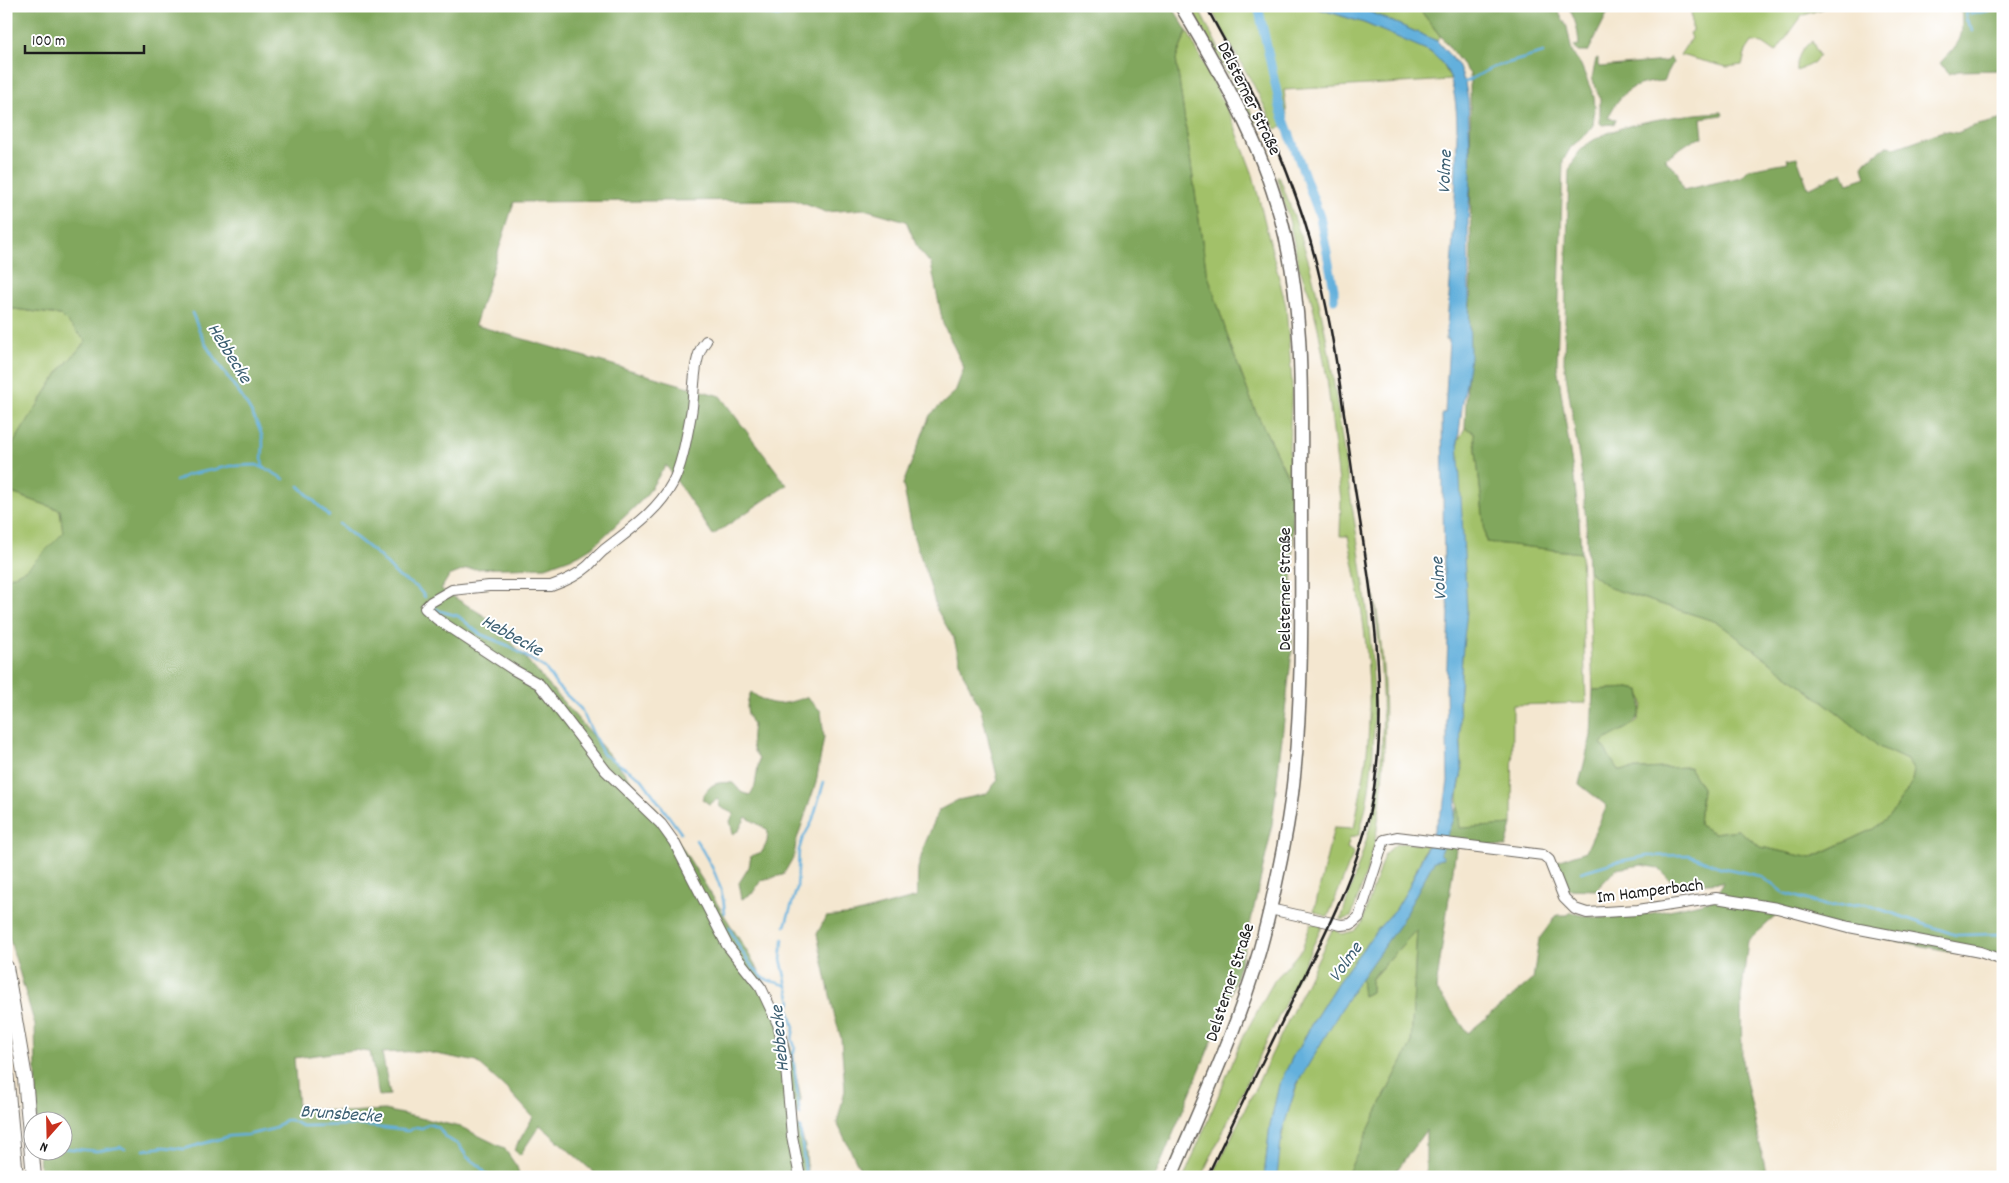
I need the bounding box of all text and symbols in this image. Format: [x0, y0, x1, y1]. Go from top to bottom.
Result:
scale bar [25, 22, 144, 54]
text: 100 m [32, 31, 65, 53]
street label: Delsterner Straße [1209, 38, 1286, 160]
water label: Volme [1432, 148, 1461, 194]
water label: Hebbecke [199, 318, 258, 391]
street label: Delsterner Straße [1274, 527, 1299, 651]
water label: Volme [1425, 554, 1456, 602]
water label: Hebbecke [476, 609, 548, 666]
street label: Im Hamperbach [1596, 874, 1705, 911]
street label: Delsterner Straße [1200, 920, 1262, 1045]
water label: Volme [1323, 936, 1372, 989]
water label: Hebbecke [765, 1003, 798, 1073]
water label: Brunsbecke [299, 1099, 384, 1132]
north arrow [22, 1110, 72, 1160]
text: N [37, 1136, 51, 1157]

